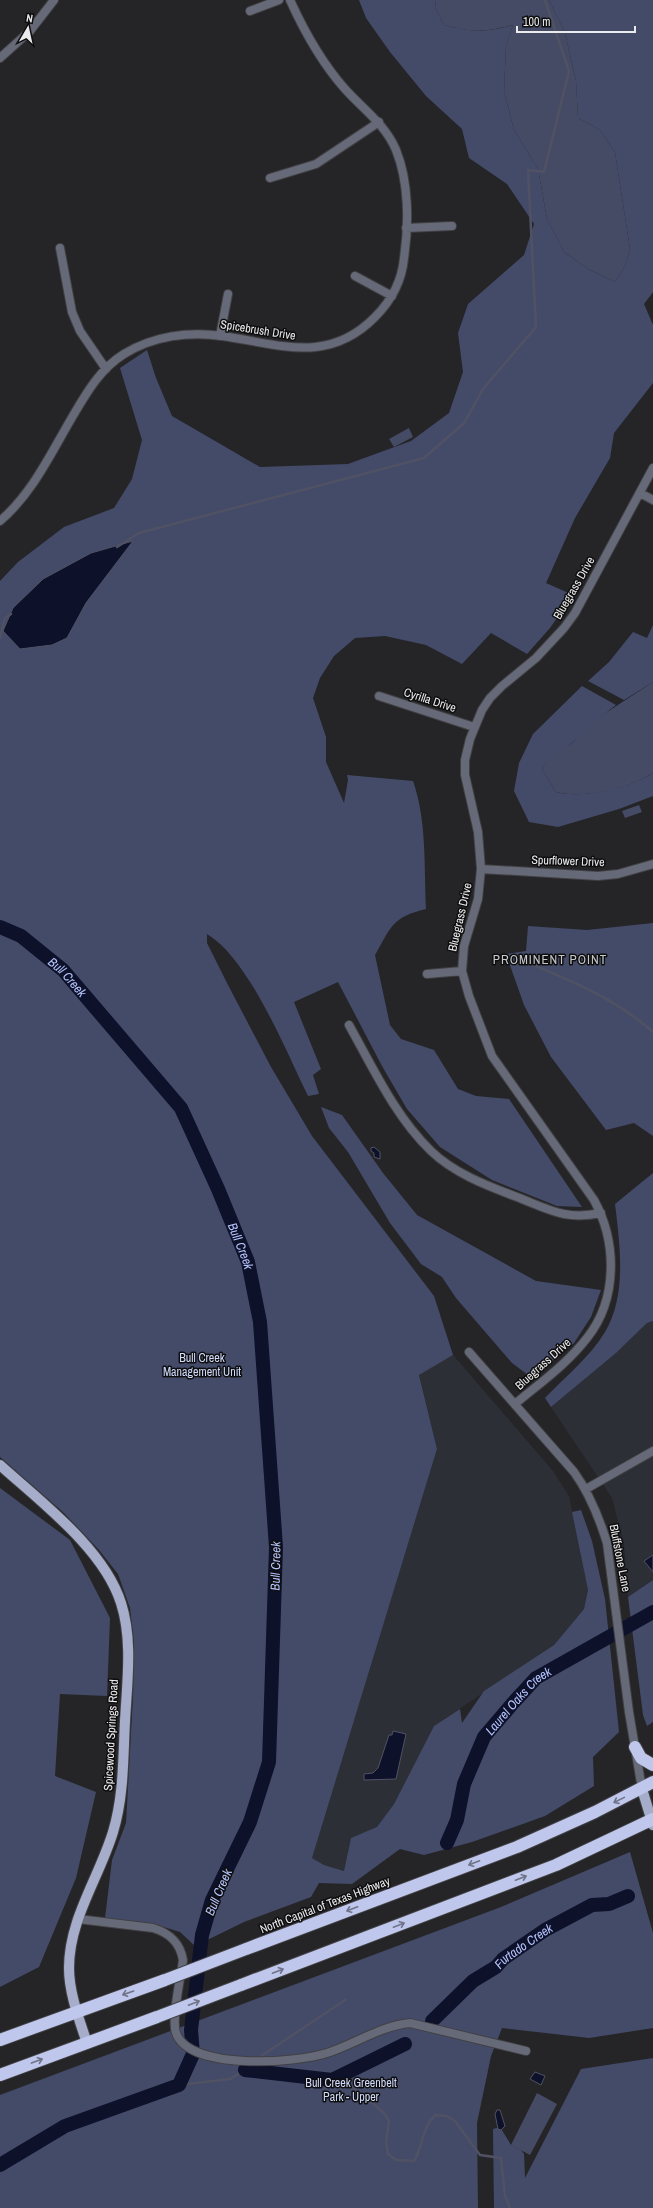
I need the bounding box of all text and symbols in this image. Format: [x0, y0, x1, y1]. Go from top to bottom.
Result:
north arrow [8, 8, 48, 48]
scale bar [517, 8, 635, 34]
text: N [25, 11, 34, 26]
text: 100 m [523, 14, 550, 30]
street label: Spicebrush Drive [219, 316, 297, 344]
street label: Bluegrass Drive [550, 554, 598, 622]
street label: Cyrilla Drive [402, 684, 458, 716]
street label: Spurflower Drive [531, 852, 605, 870]
street label: Bluegrass Drive [444, 881, 476, 953]
district label: PROMINENT POINT [493, 951, 607, 968]
water label: Bull Creek [44, 953, 91, 1001]
water label: Bull Creek [224, 1220, 257, 1271]
street label: Bluegrass Drive [512, 1335, 574, 1393]
park label: Bull Creek Management Unit [163, 1350, 241, 1380]
street label: Bluffstone Lane [606, 1523, 634, 1593]
water label: Bull Creek [267, 1541, 284, 1591]
water label: Laurel Oaks Creek [482, 1663, 555, 1739]
street label: Spicewood Springs Road [100, 1679, 122, 1791]
one-way arrow [613, 1797, 625, 1804]
one-way arrow [468, 1860, 480, 1868]
water label: Bull Creek [201, 1866, 236, 1918]
street label: North Capital of Texas Highway [258, 1873, 392, 1937]
one-way arrow [514, 1874, 526, 1882]
one-way arrow [347, 1906, 359, 1914]
water label: Furtado Creek [490, 1919, 556, 1972]
one-way arrow [393, 1920, 405, 1928]
one-way arrow [271, 1966, 283, 1974]
one-way arrow [122, 1989, 134, 1997]
one-way arrow [187, 1998, 199, 2006]
one-way arrow [30, 2057, 42, 2065]
park label: Bull Creek Greenbelt Park - Upper [305, 2075, 397, 2105]

